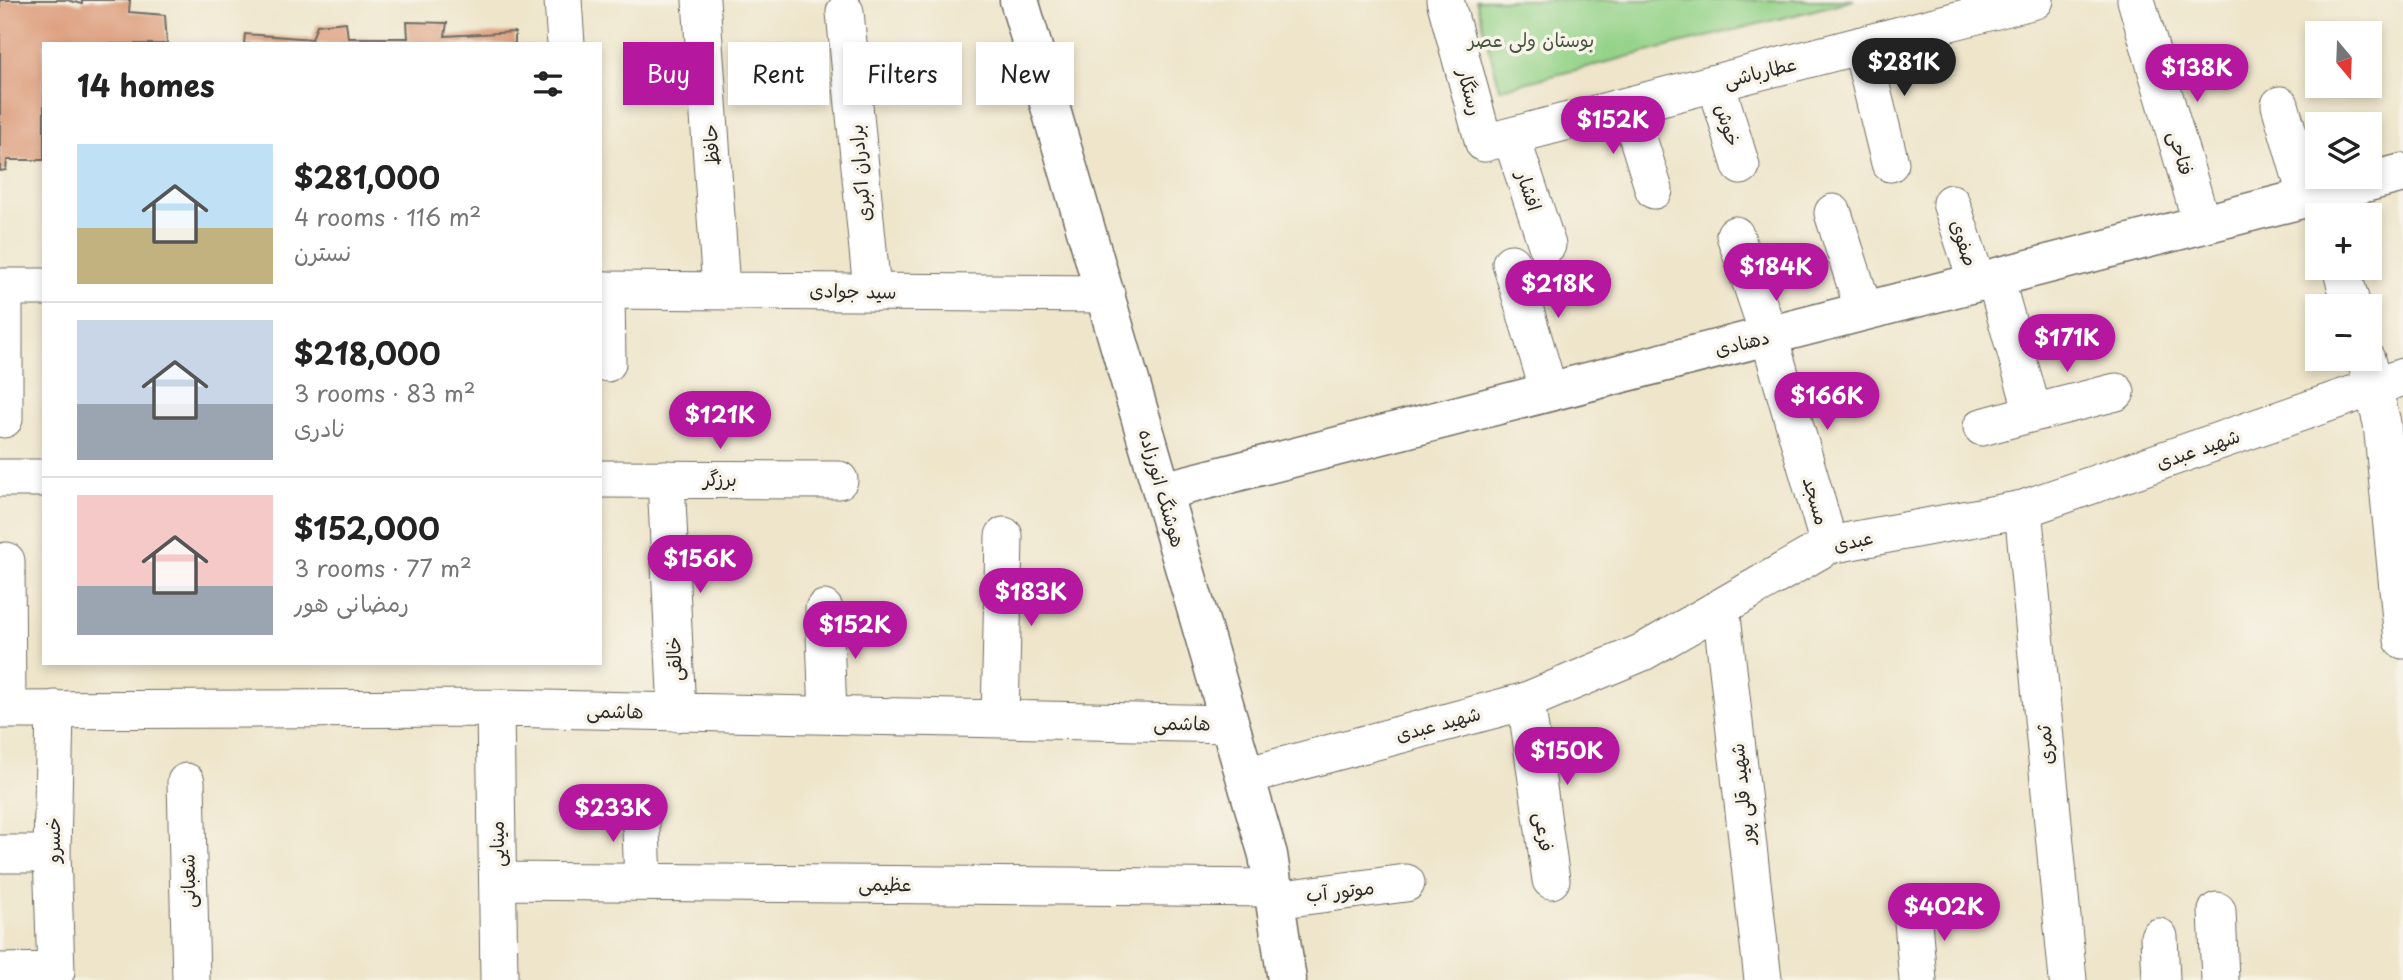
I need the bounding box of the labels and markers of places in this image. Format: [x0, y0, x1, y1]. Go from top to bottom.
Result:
pin: $281K [1855, 38, 1953, 98]
pin: $138K [2148, 44, 2246, 104]
pin: $152K [1564, 96, 1662, 156]
pin: $184K [1727, 244, 1825, 303]
pin: $218K [1509, 260, 1607, 320]
pin: $171K [2018, 314, 2116, 374]
pin: $166K [1778, 372, 1876, 432]
pin: $121K [671, 392, 769, 451]
pin: $156K [651, 536, 749, 595]
pin: $183K [982, 568, 1080, 628]
pin: $152K [806, 602, 904, 661]
pin: $150K [1518, 728, 1616, 787]
pin: $233K [564, 784, 662, 844]
pin: $402K [1895, 884, 1993, 943]

